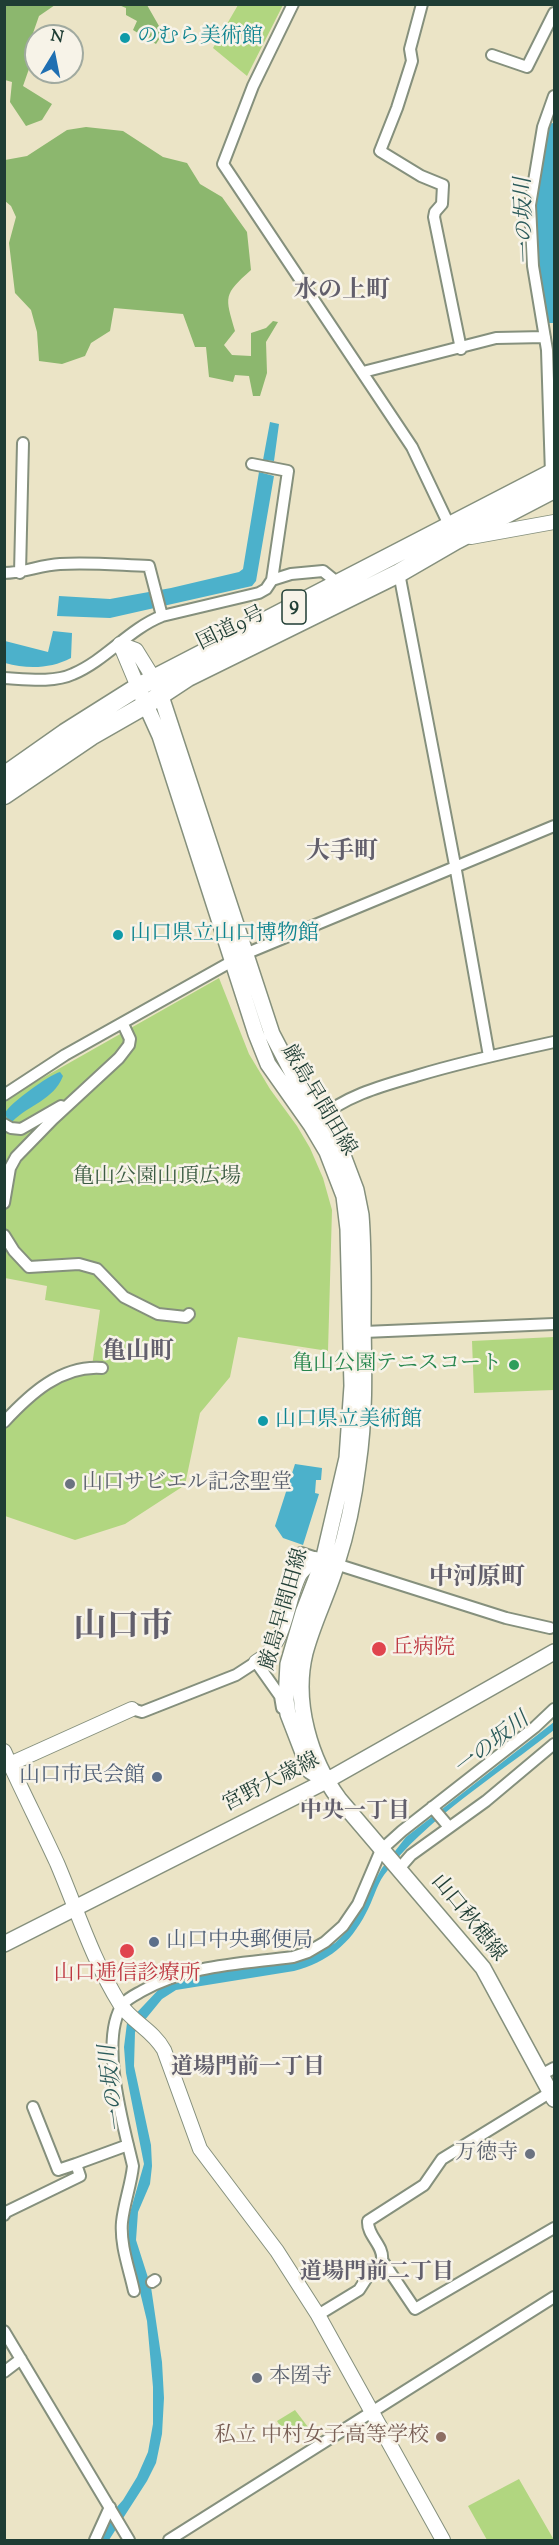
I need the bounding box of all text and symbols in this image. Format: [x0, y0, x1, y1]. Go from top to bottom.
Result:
north arrow [24, 24, 84, 84]
text: N [49, 25, 65, 50]
place label: のむら美術館 [137, 25, 263, 51]
marker: のむら美術館 [118, 31, 132, 45]
water label: 一の坂川 [512, 177, 542, 265]
district label: 水の上町 [294, 279, 390, 307]
road number: 9 [282, 590, 306, 624]
street label: 国道9号 [194, 603, 270, 657]
district label: 大手町 [306, 840, 378, 868]
place label: 山口県立山口博物館 [130, 922, 319, 948]
marker: 山口県立山口博物館 [111, 928, 125, 942]
street label: 厳島早間田線 [274, 1041, 360, 1161]
park label: 亀山公園山頂広場 [73, 1165, 241, 1191]
district label: 亀山町 [102, 1340, 174, 1368]
place label: 亀山公園テニスコート [292, 1352, 502, 1378]
marker: 亀山公園テニスコート [507, 1358, 521, 1372]
place label: 山口県立美術館 [275, 1408, 422, 1434]
marker: 山口県立美術館 [256, 1414, 270, 1428]
place label: 山口サビエル記念聖堂 [82, 1471, 292, 1497]
marker: 山口サビエル記念聖堂 [63, 1477, 77, 1491]
street label: 厳島早間田線 [257, 1546, 315, 1674]
district label: 中河原町 [429, 1566, 525, 1594]
district label: 山口市 [74, 1610, 172, 1650]
place label: 丘病院 [392, 1636, 455, 1662]
marker: 丘病院 [370, 1640, 388, 1658]
water label: 一の坂川 [450, 1709, 536, 1783]
street label: 宮野大歳線 [220, 1749, 324, 1819]
place label: 山口市民会館 [19, 1764, 145, 1790]
marker: 山口市民会館 [150, 1770, 164, 1784]
district label: 中央一丁目 [300, 1800, 410, 1826]
street label: 山口秋穂線 [424, 1870, 510, 1968]
place label: 山口中央郵便局 [166, 1929, 313, 1955]
marker: 山口中央郵便局 [147, 1935, 161, 1949]
marker: 山口逓信診療所 [118, 1942, 136, 1960]
place label: 山口逓信診療所 [54, 1962, 200, 1988]
water label: 一の坂川 [97, 2043, 133, 2133]
district label: 道場門前一丁目 [171, 2056, 325, 2082]
place label: 万徳寺 [455, 2141, 518, 2167]
marker: 万徳寺 [523, 2147, 537, 2161]
district label: 道場門前二丁目 [300, 2261, 454, 2287]
place label: 本圀寺 [269, 2365, 332, 2391]
marker: 本圀寺 [250, 2371, 264, 2385]
place label: 私立 中村女子高等学校 [215, 2424, 429, 2450]
marker: 私立 中村女子高等学校 [434, 2430, 448, 2444]

